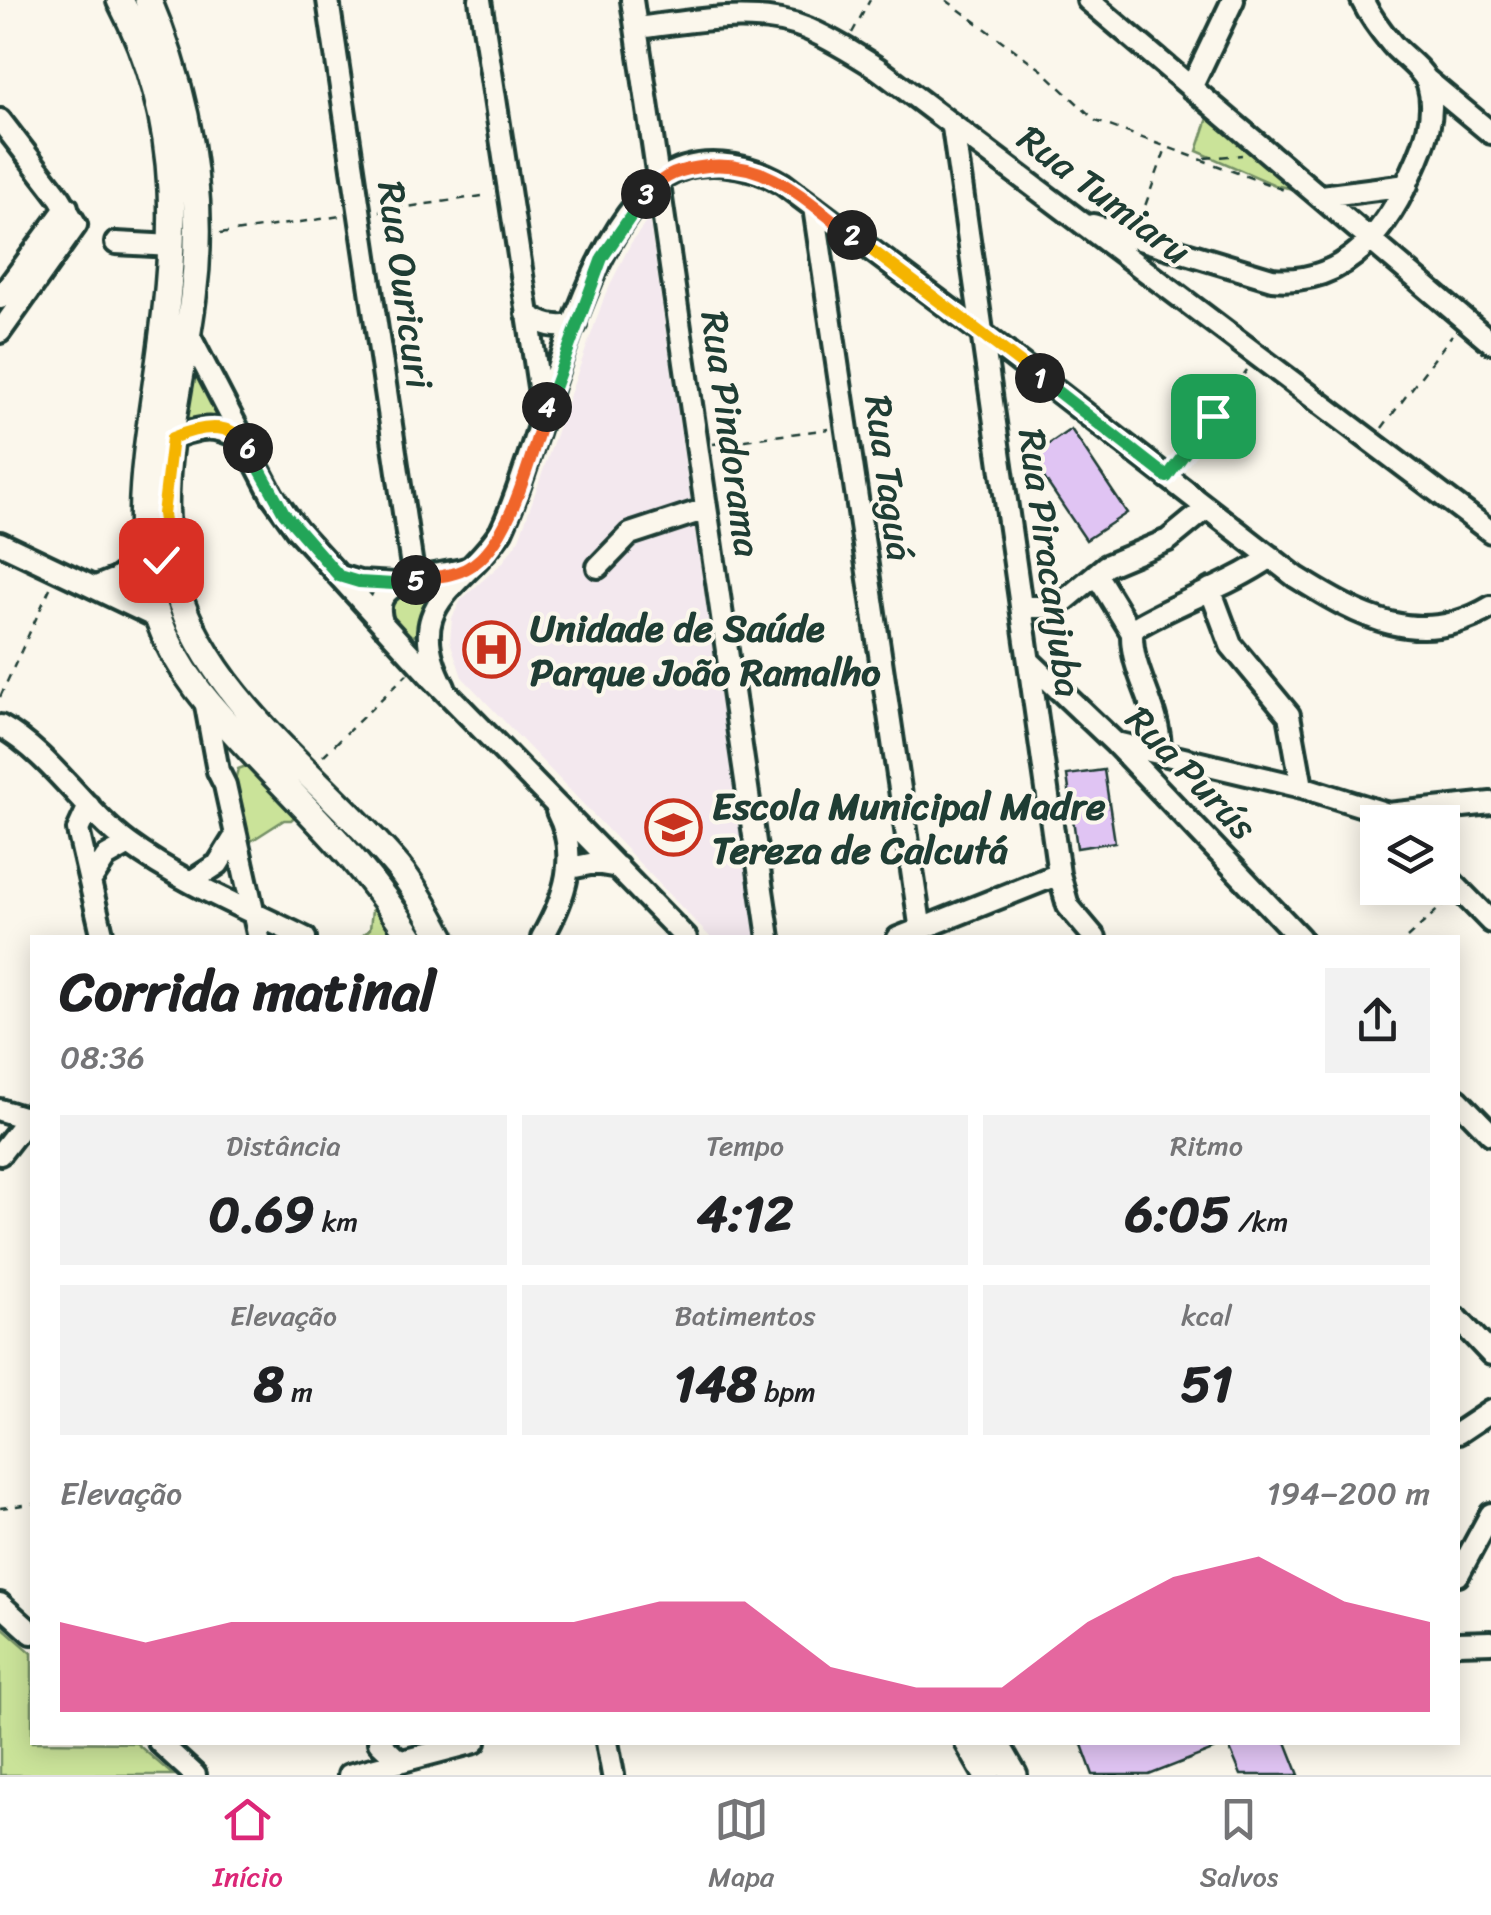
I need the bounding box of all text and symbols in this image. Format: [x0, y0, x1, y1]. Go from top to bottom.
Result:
street label: Rua Tumiaru [1002, 107, 1206, 283]
pin: 3 [621, 169, 671, 219]
text: 3 [638, 169, 654, 218]
street label: Rua Ouricuri [357, 177, 453, 395]
pin: 2 [827, 210, 877, 260]
text: 2 [844, 210, 860, 259]
street label: Rua Pindorama [681, 307, 781, 561]
pin: 1 [1015, 353, 1065, 403]
text: 1 [1034, 353, 1046, 402]
pin [1171, 374, 1256, 459]
pin: 4 [522, 382, 572, 432]
text: 4 [538, 382, 556, 431]
icon: arrive [1186, 389, 1241, 444]
street label: Rua Taguá [844, 391, 934, 565]
pin: 6 [223, 423, 273, 473]
text: 6 [240, 423, 256, 472]
street label: Rua Piracanjuba [998, 424, 1102, 702]
pin [119, 518, 204, 603]
icon: check [134, 533, 189, 588]
pin: 5 [391, 555, 441, 605]
text: 5 [407, 555, 425, 604]
place label: Unidade de Saúde Parque João Ramalho [530, 595, 881, 706]
hospital icon: Unidade de Saúde Parque João Ramalho [461, 620, 521, 680]
street label: Rua Purús [1108, 689, 1274, 857]
place label: Escola Municipal Madre Tereza de Calcutá [712, 773, 1106, 884]
school or university icon: Escola Municipal Madre Tereza de Calcutá [643, 798, 703, 858]
map controls [1360, 805, 1460, 905]
button: layers [1360, 805, 1460, 905]
text: Corrida matinal [60, 943, 436, 1040]
button: share [1325, 968, 1430, 1073]
text: 08:36 [60, 1029, 145, 1086]
text: Distância [226, 1121, 341, 1170]
text: Tempo [706, 1121, 784, 1170]
text: Ritmo [1170, 1121, 1243, 1170]
text: 0.69 [209, 1170, 314, 1259]
text: 4:12 [697, 1170, 793, 1259]
text: 6:05 [1125, 1170, 1231, 1259]
text: km [314, 1197, 358, 1246]
text: /km [1231, 1197, 1288, 1246]
text: Elevação [230, 1291, 337, 1340]
text: Batimentos [674, 1291, 816, 1340]
text: kcal [1181, 1291, 1232, 1340]
text: 8 [254, 1340, 284, 1429]
text: 148 [674, 1340, 757, 1429]
text: 51 [1181, 1340, 1233, 1429]
text: m [284, 1367, 313, 1416]
text: bpm [757, 1367, 816, 1416]
text: Elevação [60, 1465, 182, 1522]
text: 194–200 m [1267, 1465, 1430, 1522]
tab: Início [213, 1792, 283, 1901]
tab: Mapa [708, 1792, 774, 1901]
tab: Salvos [1200, 1792, 1278, 1901]

